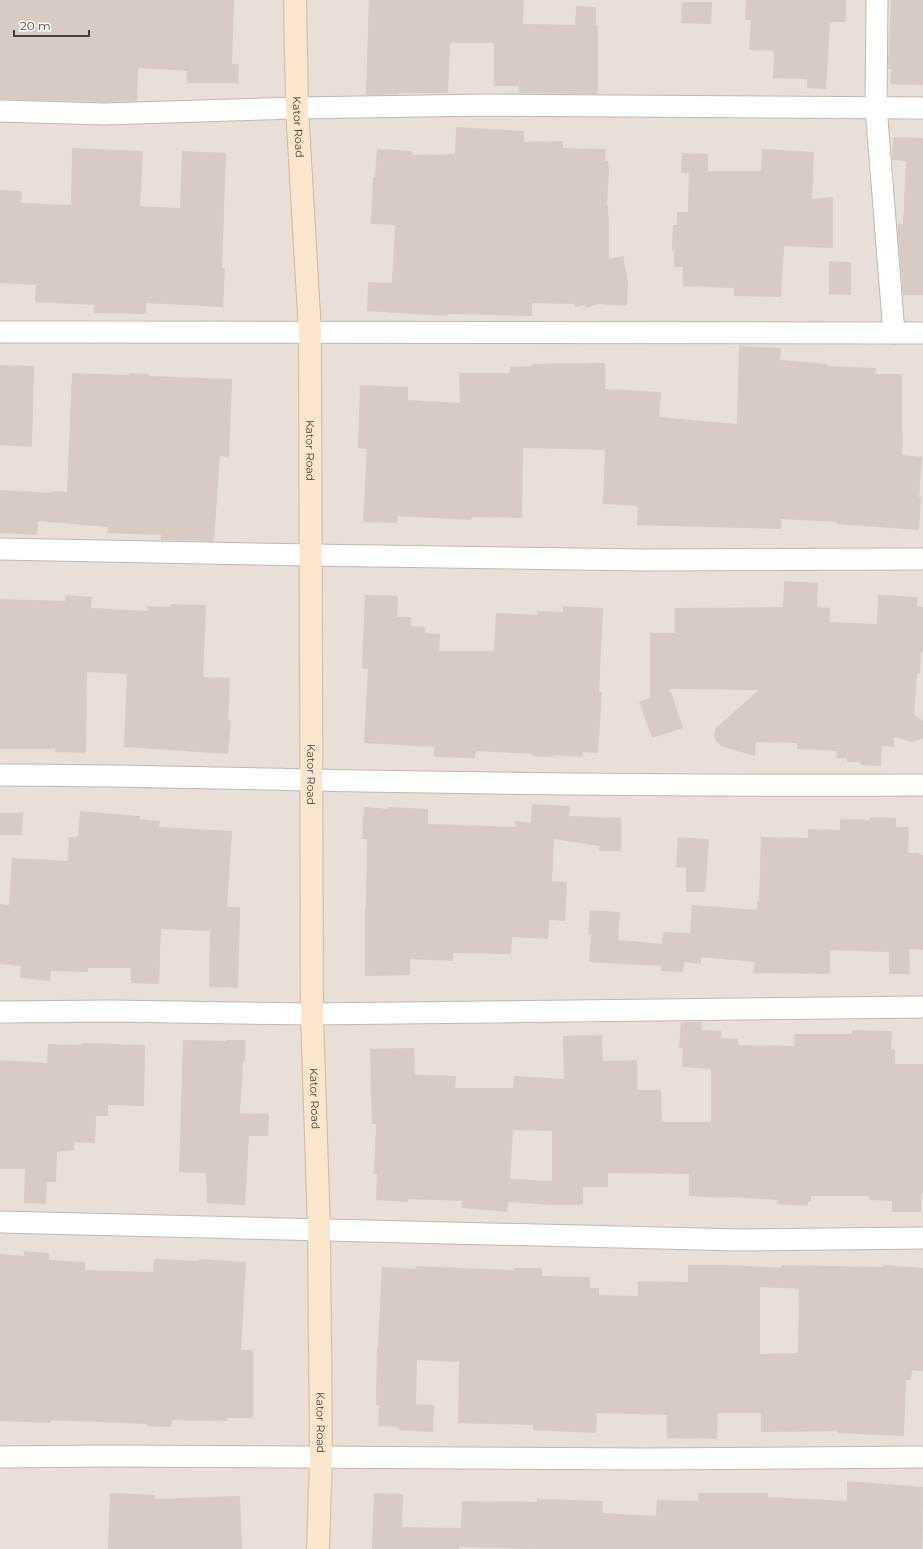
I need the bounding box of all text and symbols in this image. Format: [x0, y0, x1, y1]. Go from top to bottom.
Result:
scale bar [14, 12, 89, 38]
text: 20 m [20, 18, 51, 33]
street label: Kator Road [290, 96, 307, 158]
street label: Kator Road [303, 420, 317, 481]
street label: Kator Road [304, 744, 318, 805]
street label: Kator Road [307, 1068, 323, 1129]
street label: Kator Road [313, 1392, 328, 1453]

